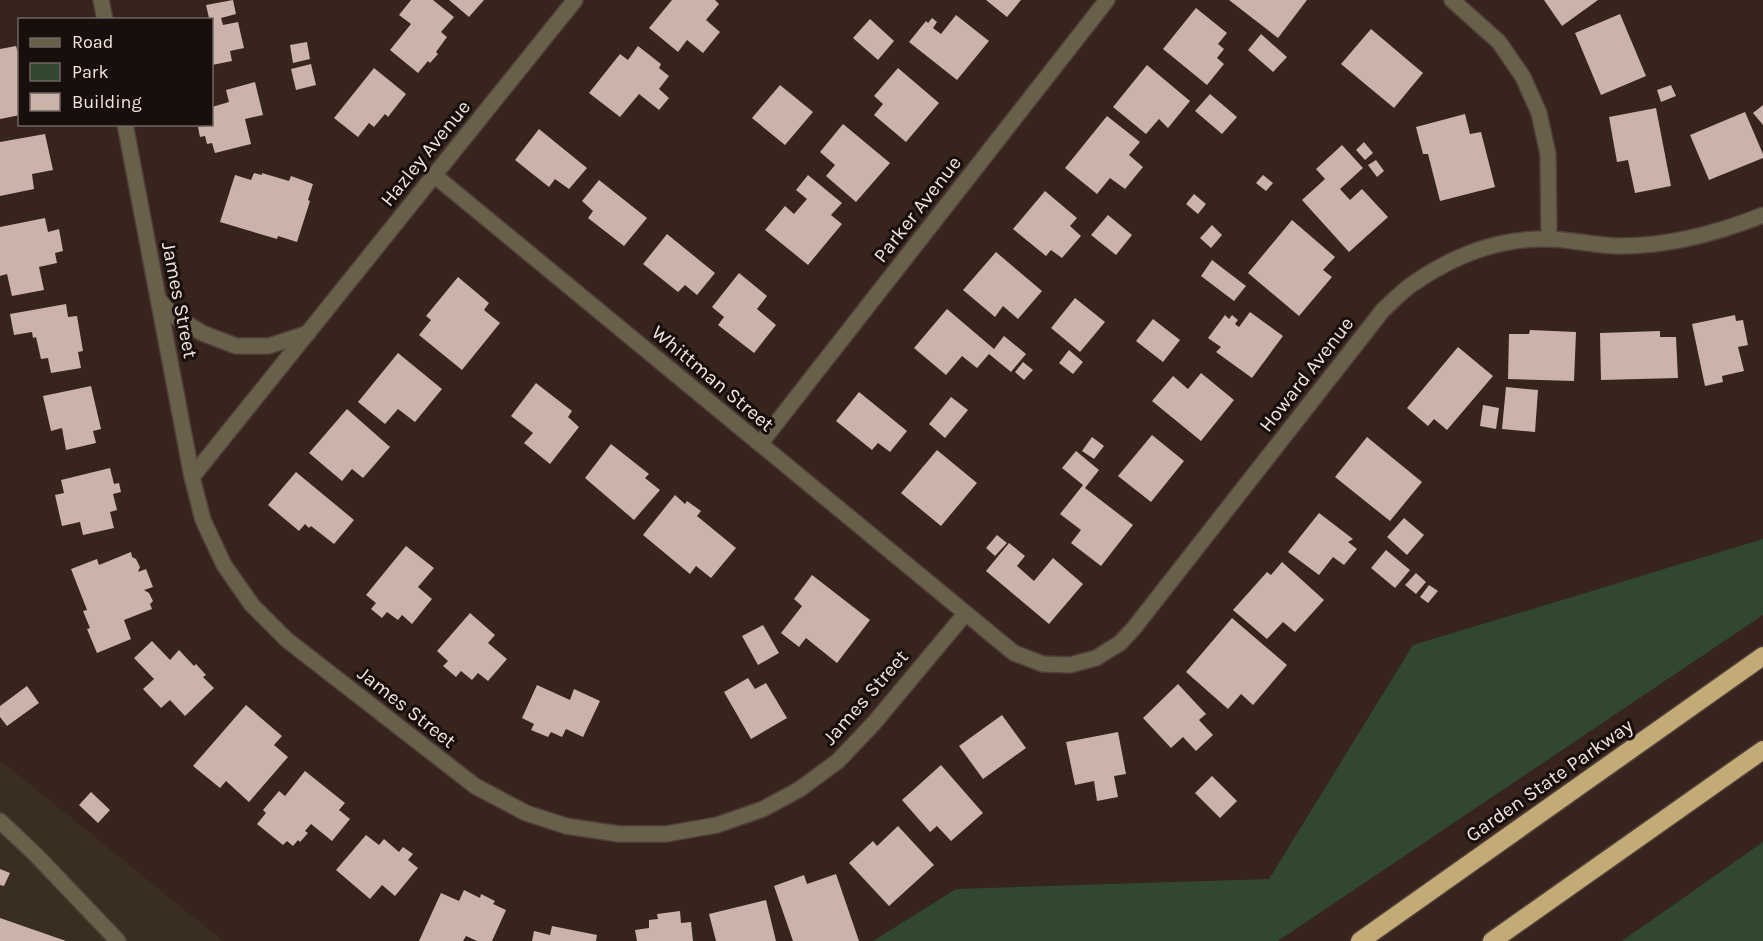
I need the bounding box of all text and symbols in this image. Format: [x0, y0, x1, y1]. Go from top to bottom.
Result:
legend [18, 18, 213, 126]
text: Road [72, 31, 113, 53]
text: Park [72, 61, 109, 83]
text: Building [72, 91, 142, 113]
street label: Hazley Avenue [376, 96, 475, 211]
street label: Parker Avenue [869, 152, 966, 267]
street label: James Street [157, 240, 202, 361]
street label: Howard Avenue [1254, 312, 1358, 436]
street label: Whittman Street [647, 321, 779, 436]
street label: James Street [818, 645, 913, 749]
street label: James Street [353, 662, 461, 753]
street label: Garden State Parkway [1461, 714, 1637, 847]

